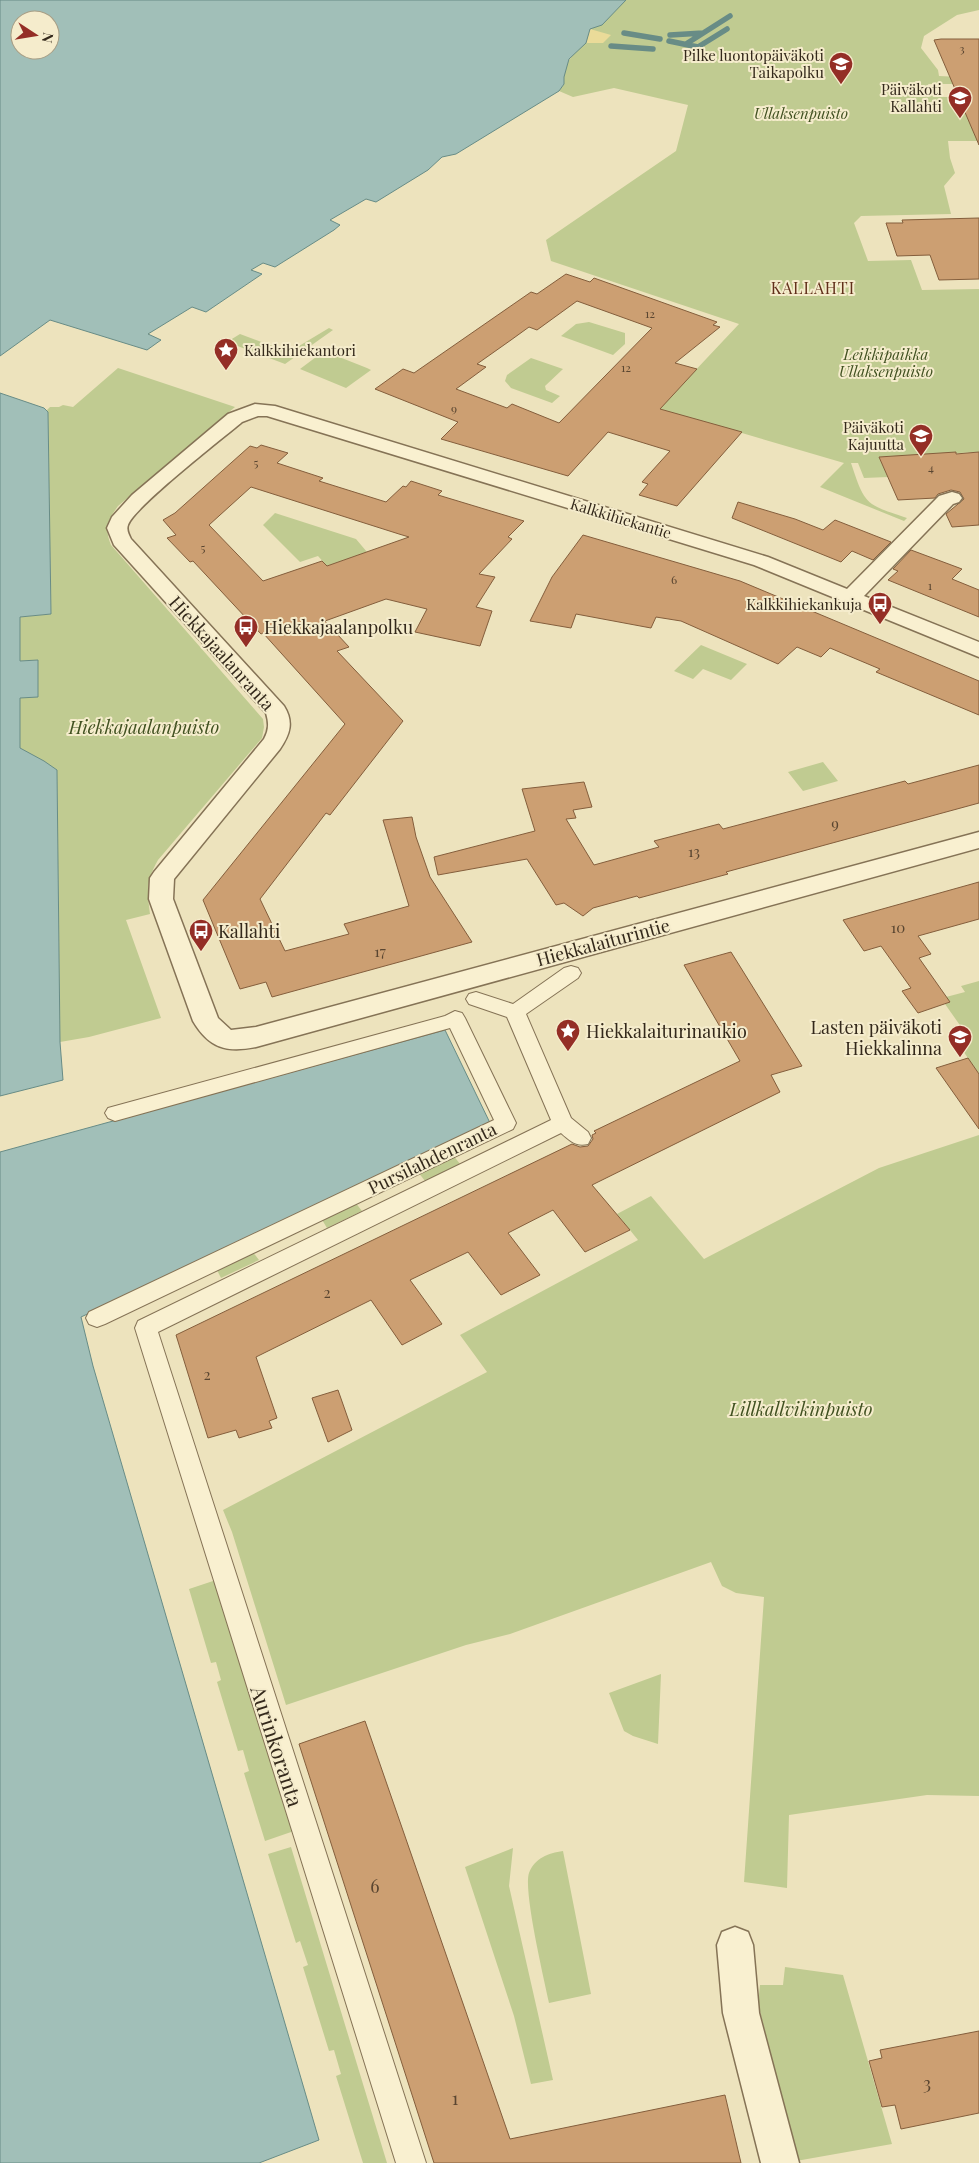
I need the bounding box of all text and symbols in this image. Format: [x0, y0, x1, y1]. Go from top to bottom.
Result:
north arrow [10, 10, 60, 60]
text: N [38, 31, 59, 45]
house number: 3 [959, 40, 965, 56]
place label: Pilke luontopäiväkoti Taikapolku [683, 45, 825, 82]
school or university icon: Pilke luontopäiväkoti Taikapolku [828, 51, 854, 85]
place label: Päiväkoti Kallahti [881, 79, 943, 116]
school or university icon: Päiväkoti Kallahti [947, 85, 973, 119]
park label: Ullaksenpuisto [754, 103, 848, 123]
district label: KALLAHTI [771, 277, 855, 298]
house number: 12 [645, 305, 655, 321]
place icon: Kalkkihiekantori [213, 337, 239, 371]
place label: Kalkkihiekantori [244, 340, 357, 360]
park label: Leikkipaikka Ullaksenpuisto [839, 344, 933, 381]
house number: 12 [621, 359, 631, 375]
house number: 9 [451, 400, 457, 416]
place label: Päiväkoti Kajuutta [843, 417, 905, 454]
school or university icon: Päiväkoti Kajuutta [908, 423, 934, 457]
house number: 5 [254, 454, 259, 470]
house number: 4 [928, 459, 934, 475]
street label: Kalkkihiekantie [568, 493, 674, 543]
house number: 5 [201, 539, 206, 555]
house number: 6 [671, 571, 677, 587]
house number: 1 [928, 577, 933, 593]
street label: Hiekkajaalanranta [164, 590, 280, 716]
bus stop icon: Kalkkihiekankuja [867, 591, 893, 625]
place label: Kalkkihiekankuja [746, 594, 863, 614]
bus stop icon: Hiekkajaalanpolku [233, 614, 259, 648]
place label: Hiekkajaalanpolku [264, 615, 414, 639]
park label: Hiekkajaalanpuisto [68, 715, 219, 739]
house number: 9 [831, 813, 839, 833]
house number: 13 [688, 841, 700, 861]
street label: Hiekkalaiturintie [534, 913, 672, 971]
house number: 10 [891, 917, 905, 937]
bus stop icon: Kallahti [188, 918, 214, 952]
place label: Kallahti [218, 919, 280, 943]
house number: 17 [374, 941, 386, 961]
place label: Lasten päiväkoti Hiekkalinna [810, 1015, 942, 1060]
place icon: Hiekkalaiturinaukio [555, 1018, 581, 1052]
place label: Hiekkalaiturinaukio [586, 1019, 747, 1043]
school or university icon: Lasten päiväkoti Hiekkalinna [947, 1024, 973, 1058]
street label: Pursilahdenranta [364, 1116, 500, 1200]
house number: 2 [323, 1282, 331, 1302]
house number: 2 [203, 1364, 211, 1384]
park label: Lillkallvikinpuisto [728, 1397, 873, 1421]
street label: Aurinkoranta [245, 1681, 311, 1811]
house number: 6 [370, 1874, 380, 1898]
house number: 3 [923, 2071, 931, 2095]
house number: 1 [452, 2086, 459, 2110]

